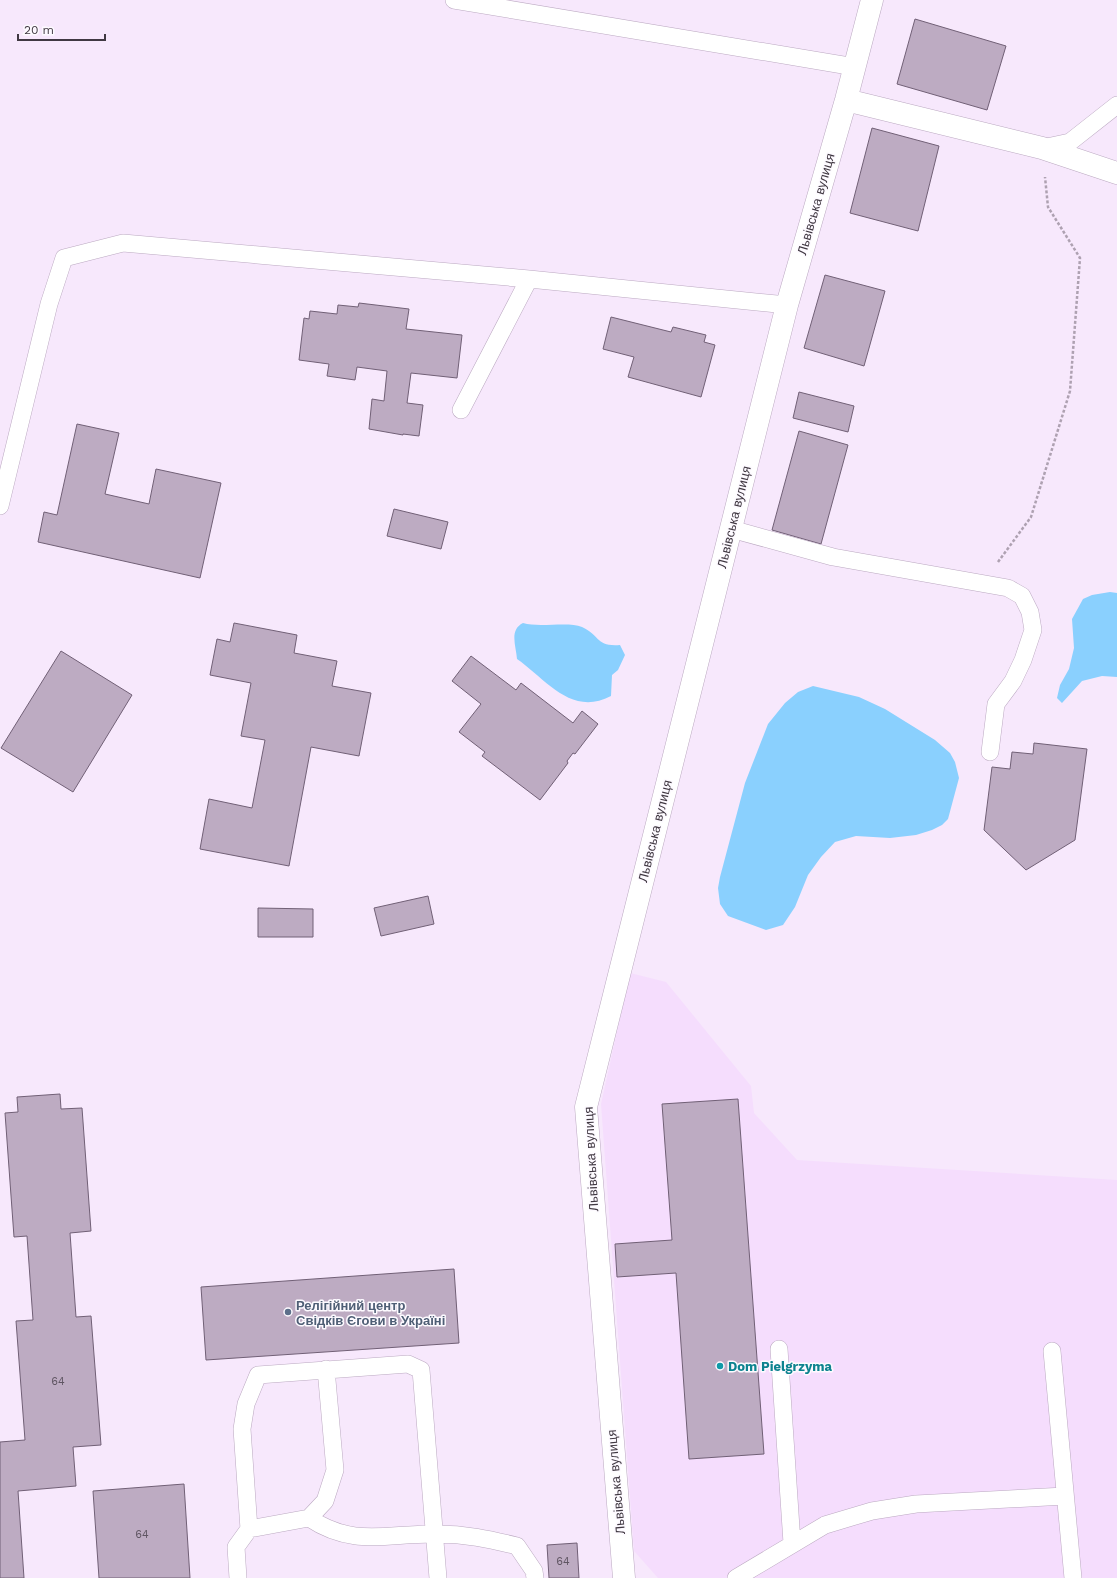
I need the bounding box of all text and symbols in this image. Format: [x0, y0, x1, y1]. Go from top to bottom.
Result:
scale bar [18, 16, 105, 42]
text: 20 m [24, 23, 54, 37]
street label: Львівська вулиця [794, 151, 838, 257]
street label: Львівська вулиця [714, 464, 754, 570]
street label: Львівська вулиця [635, 778, 675, 884]
street label: Львівська вулиця [581, 1106, 601, 1212]
place label: Релігійний центр Свідків Єгови в Україні [296, 1298, 445, 1328]
marker: Релігійний центр Свідків Єгови в Україні [283, 1307, 293, 1317]
place label: Dom Pielgrzyma [728, 1359, 832, 1374]
marker: Dom Pielgrzyma [715, 1361, 725, 1371]
house number: 64 [51, 1375, 65, 1388]
street label: Львівська вулиця [604, 1429, 628, 1535]
house number: 64 [135, 1528, 149, 1541]
house number: 64 [556, 1555, 570, 1568]

